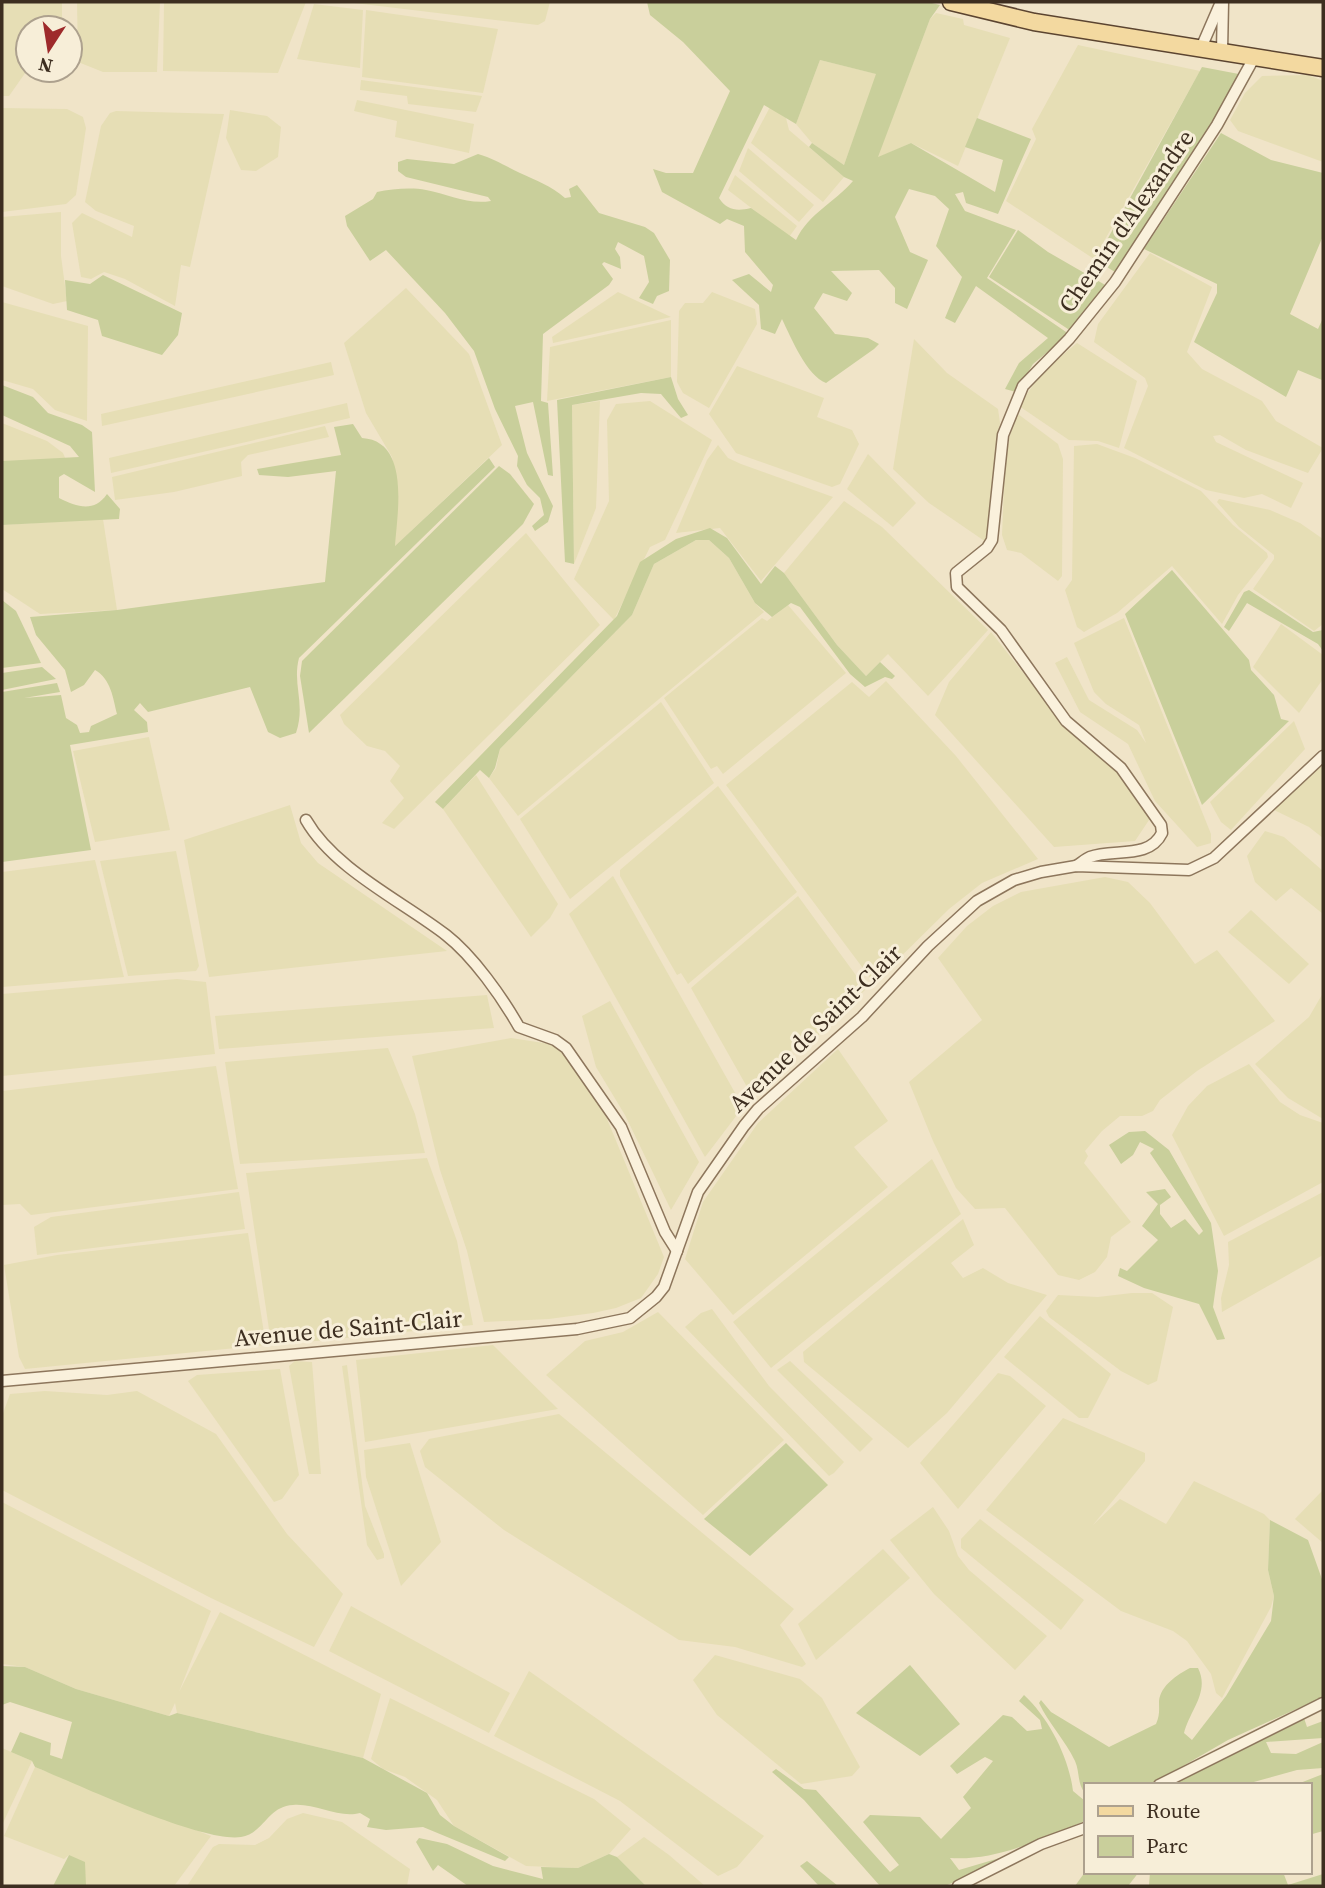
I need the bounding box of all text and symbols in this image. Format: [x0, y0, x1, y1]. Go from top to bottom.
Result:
north arrow [14, 14, 84, 84]
text: N [36, 51, 55, 80]
street label: Chemin d'Alexandre [1050, 123, 1202, 319]
street label: Avenue de Saint-Clair [721, 937, 909, 1119]
street label: Avenue de Saint-Clair [232, 1302, 464, 1354]
legend [1084, 1783, 1311, 1874]
text: Route [1146, 1796, 1201, 1825]
text: Parc [1146, 1831, 1188, 1860]

